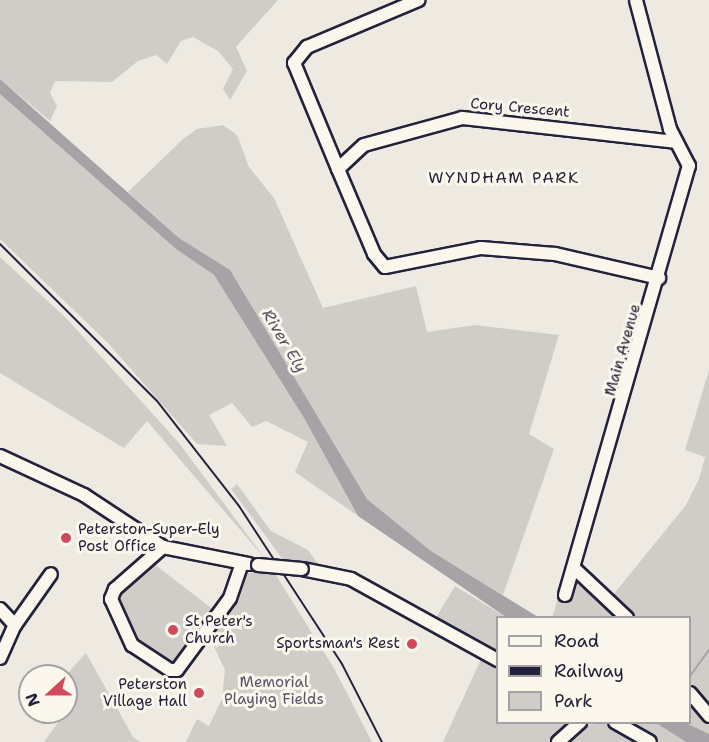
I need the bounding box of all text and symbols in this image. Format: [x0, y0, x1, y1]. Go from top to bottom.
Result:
street label: Cory Crescent [469, 95, 571, 121]
district label: WYNDHAM PARK [428, 168, 580, 188]
street label: Main Avenue [601, 302, 645, 398]
water label: River Ely [258, 306, 310, 376]
place label: Peterston-Super-Ely Post Office [78, 520, 220, 555]
marker: Peterston-Super-Ely Post Office [59, 531, 73, 545]
place label: St Peter's Church [185, 612, 253, 647]
legend [496, 616, 691, 724]
marker: St Peter's Church [166, 623, 180, 637]
text: Road [554, 629, 599, 653]
place label: Sportsman's Rest [276, 635, 400, 653]
marker: Sportsman's Rest [405, 637, 419, 651]
text: Railway [554, 659, 624, 683]
north arrow [18, 664, 78, 724]
park label: Memorial Playing Fields [224, 673, 324, 708]
place label: Peterston Village Hall [103, 675, 187, 710]
marker: Peterston Village Hall [192, 686, 206, 700]
text: Park [554, 689, 593, 713]
text: N [21, 690, 45, 710]

